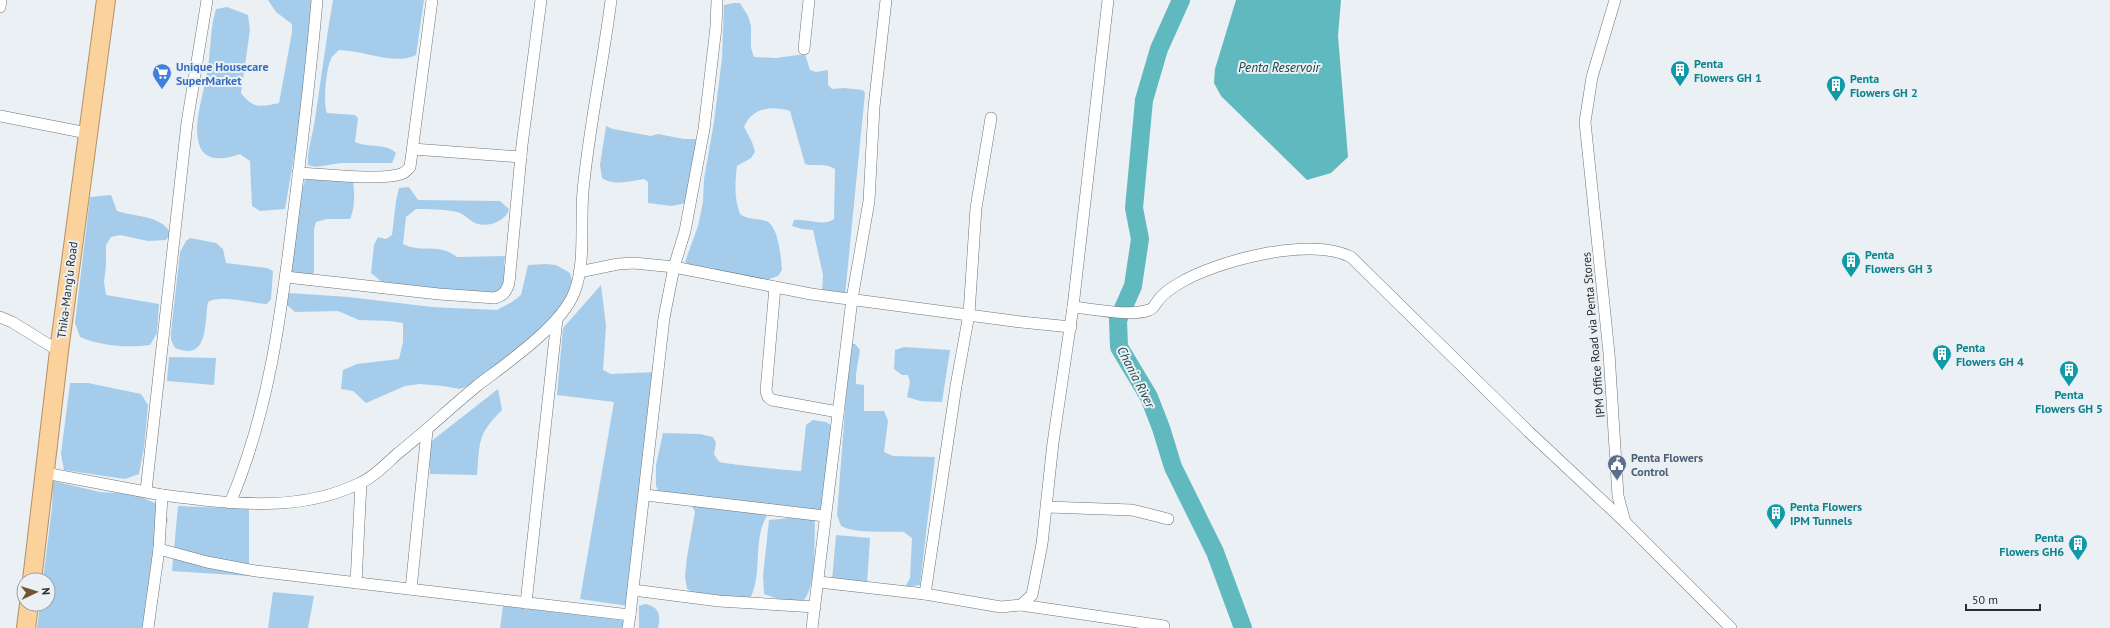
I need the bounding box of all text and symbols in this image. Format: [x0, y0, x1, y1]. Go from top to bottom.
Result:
place label: Penta Flowers GH 1 [1694, 56, 1762, 85]
place label: Unique Housecare SuperMarket [176, 59, 269, 88]
water label: Penta Reservoir [1238, 59, 1321, 76]
building icon: Penta Flowers GH 1 [1669, 59, 1691, 87]
supermarket icon: Unique Housecare SuperMarket [151, 62, 173, 90]
place label: Penta Flowers GH 2 [1850, 71, 1918, 100]
building icon: Penta Flowers GH 2 [1825, 74, 1847, 102]
street label: Thika-Mang'u Road [54, 241, 80, 339]
place label: Penta Flowers GH 3 [1865, 247, 1933, 276]
building icon: Penta Flowers GH 3 [1840, 250, 1862, 278]
street label: IPM Office Road via Penta Stores [1578, 251, 1608, 419]
place label: Penta Flowers GH 4 [1956, 340, 2024, 369]
water label: Chania River [1113, 343, 1159, 411]
building icon: Penta Flowers GH 4 [1931, 343, 1953, 371]
building icon: Penta Flowers GH 5 [2058, 359, 2080, 387]
place label: Penta Flowers GH 5 [2035, 387, 2103, 416]
place label: Penta Flowers Control [1631, 450, 1703, 479]
public building icon: Penta Flowers Control [1606, 453, 1628, 481]
place label: Penta Flowers IPM Tunnels [1790, 499, 1862, 528]
building icon: Penta Flowers IPM Tunnels [1765, 502, 1787, 530]
place label: Penta Flowers GH6 [1999, 530, 2064, 559]
building icon: Penta Flowers GH6 [2067, 533, 2089, 561]
north arrow [16, 572, 56, 612]
scale bar [1966, 586, 2040, 612]
text: N [39, 587, 53, 595]
text: 50 m [1972, 592, 1998, 607]

